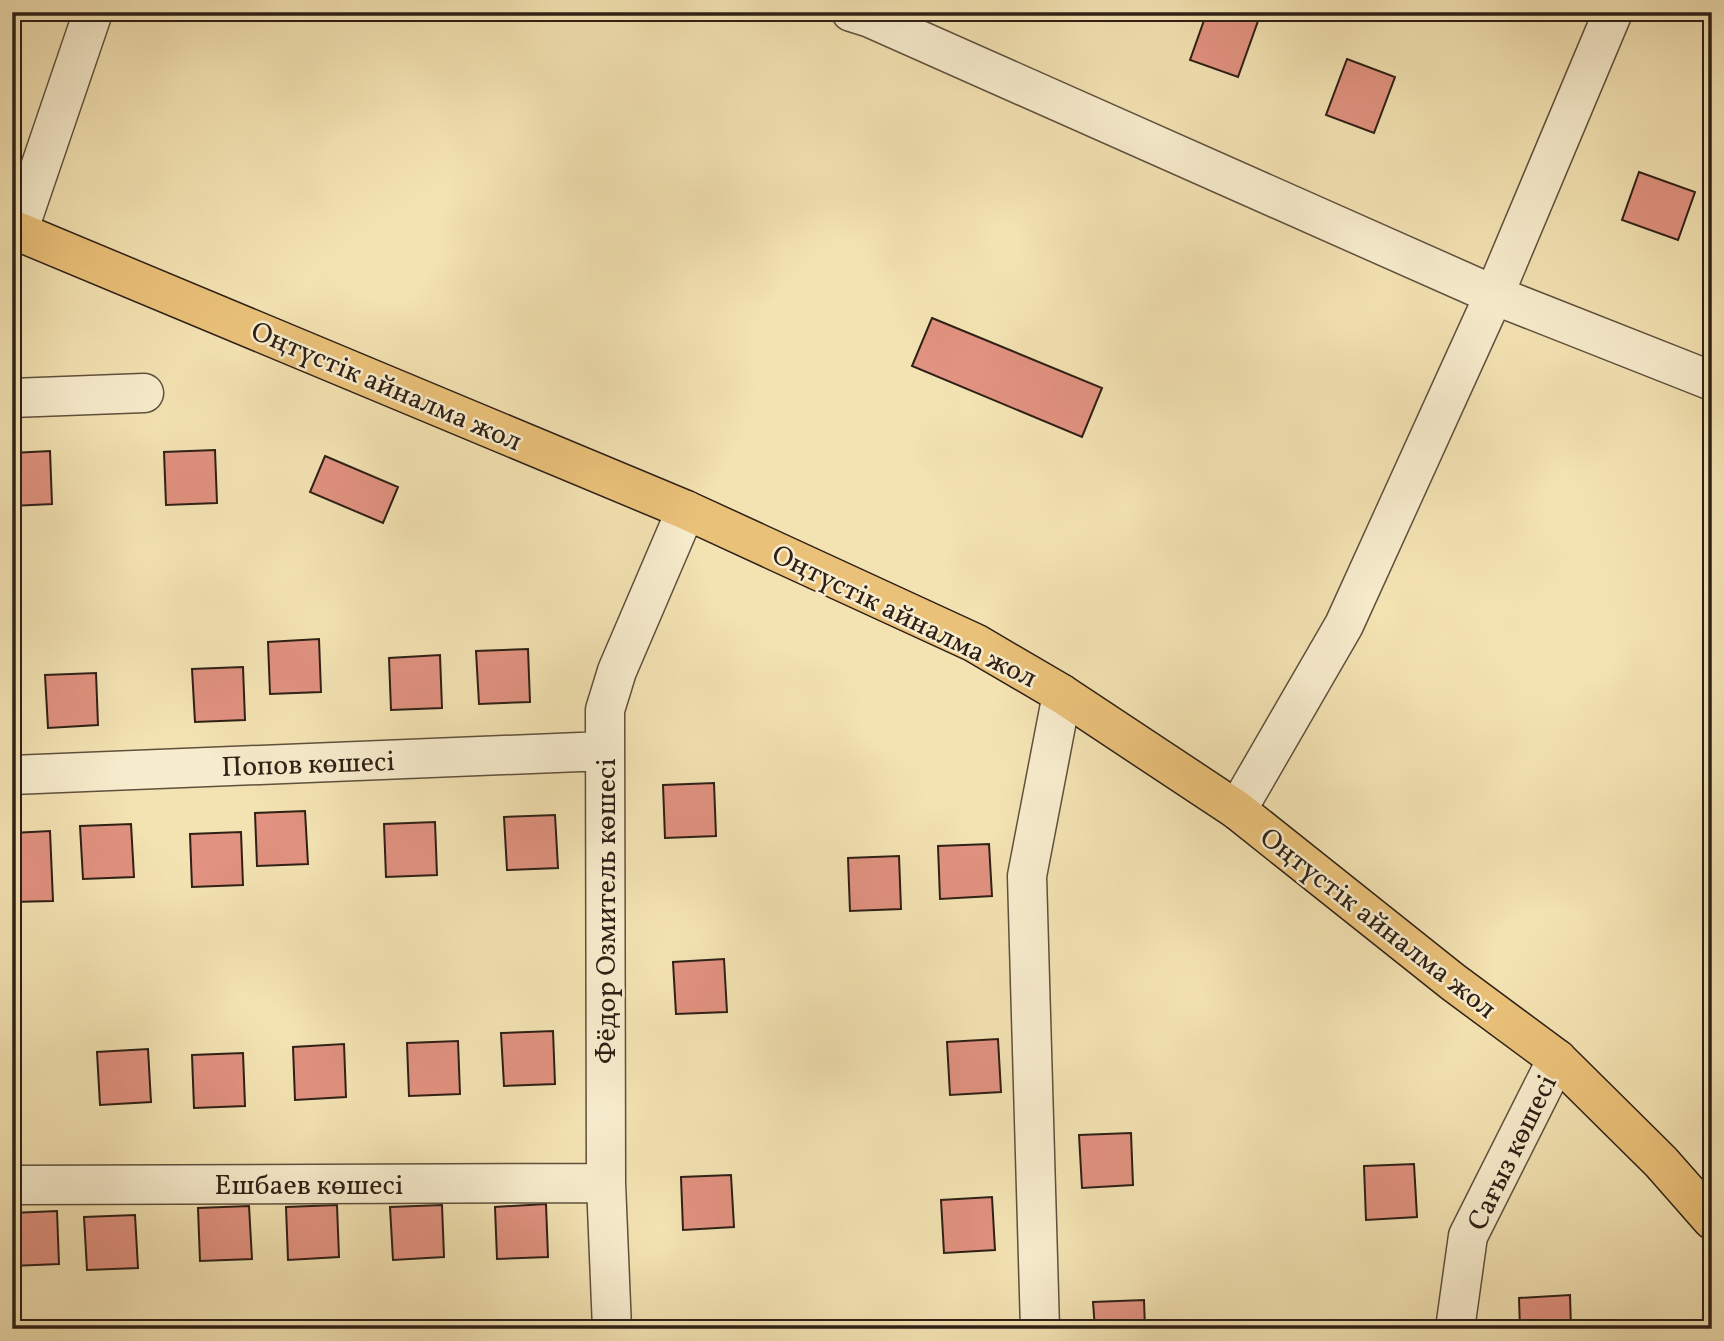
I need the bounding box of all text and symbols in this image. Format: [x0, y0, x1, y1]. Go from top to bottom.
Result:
street label: Оңтүстік айналма жол [245, 313, 527, 462]
street label: Оңтүстік айналма жол [765, 536, 1043, 698]
street label: Попов көшесі [221, 743, 395, 788]
street label: Фёдор Озмитель көшесі [588, 758, 627, 1064]
street label: Оңтүстік айналма жол [1251, 819, 1504, 1029]
street label: Сағыз көшесі [1459, 1069, 1568, 1238]
street label: Ешбаев көшесі [215, 1167, 403, 1206]

